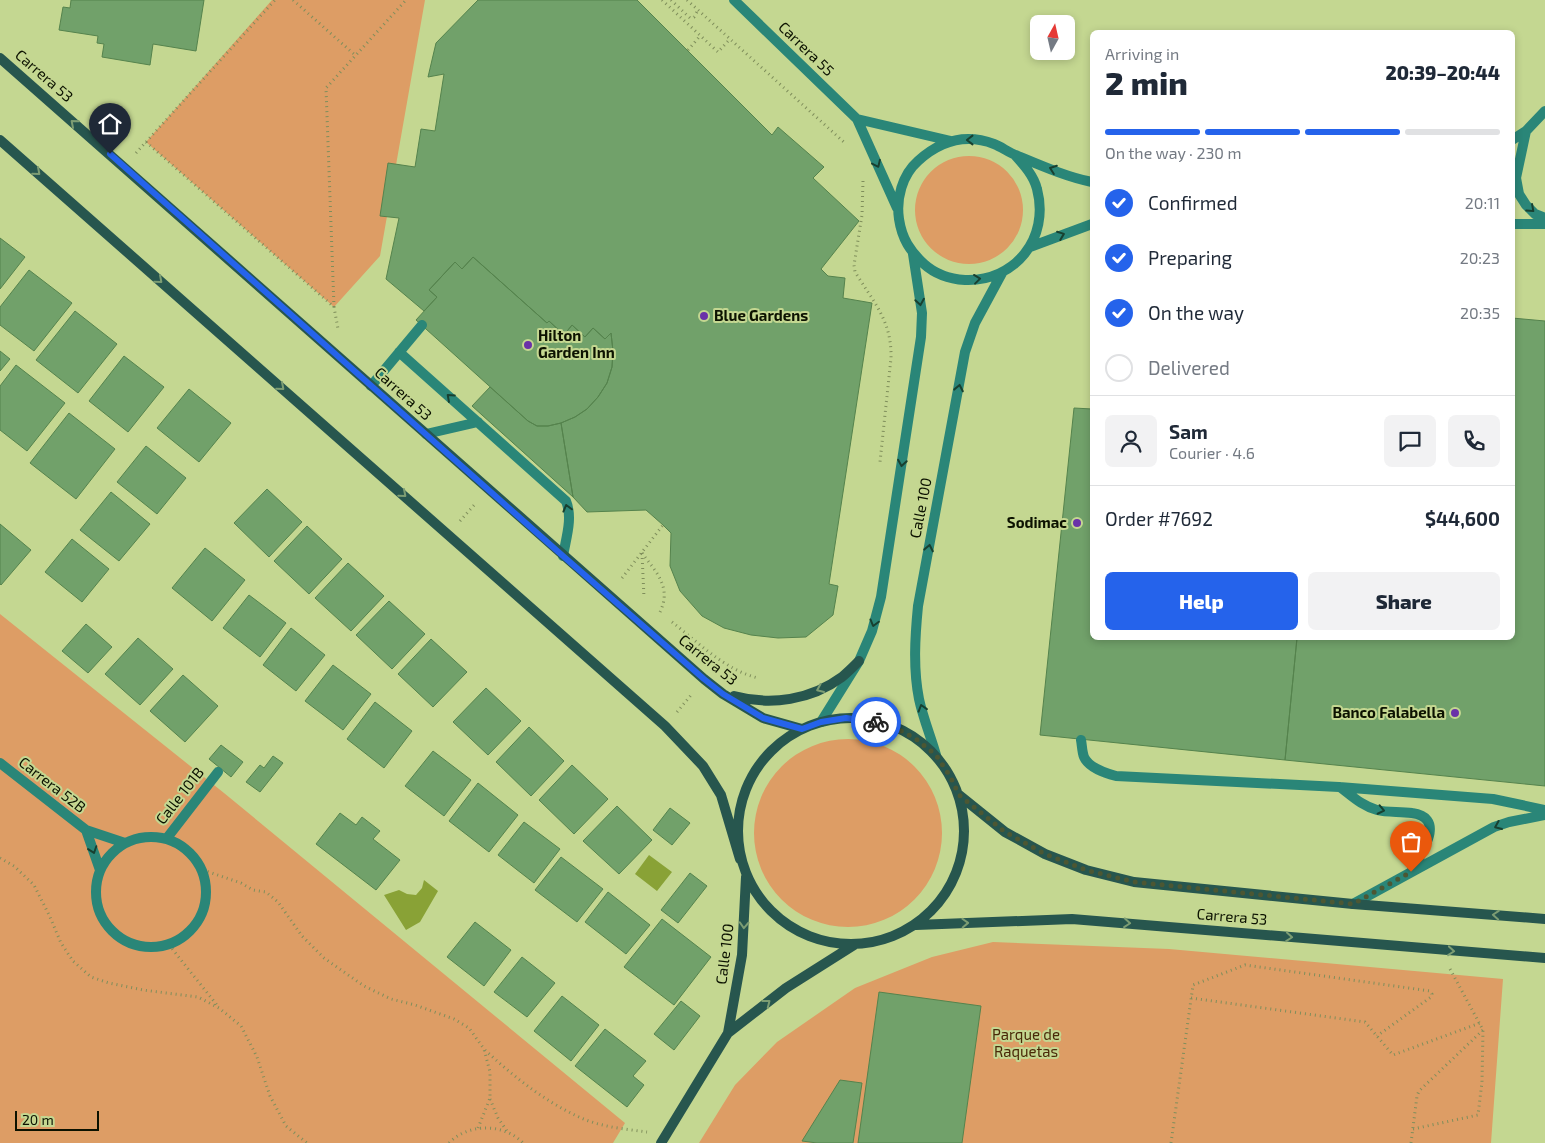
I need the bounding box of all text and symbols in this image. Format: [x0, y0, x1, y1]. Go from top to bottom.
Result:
north arrow [1030, 15, 1075, 60]
map controls [1030, 15, 1075, 60]
street label: Carrera 55 [775, 17, 838, 79]
text: Arriving in [1105, 44, 1179, 63]
street label: Carrera 53 [12, 45, 77, 105]
text: 20:39–20:44 [1386, 61, 1500, 84]
text: 2 min [1105, 63, 1188, 101]
pin [89, 103, 131, 154]
icon: home [96, 110, 124, 138]
one-way arrow [71, 120, 80, 128]
one-way arrow [965, 135, 973, 145]
text: On the way · 230 m [1105, 143, 1242, 162]
one-way arrow [870, 159, 881, 168]
one-way arrow [1050, 165, 1058, 175]
one-way arrow [31, 166, 40, 175]
icon: check [1105, 189, 1133, 217]
text: Confirmed [1148, 191, 1238, 214]
text: 20:11 [1465, 193, 1500, 212]
one-way arrow [1525, 203, 1534, 212]
one-way arrow [1056, 231, 1065, 242]
icon: check [1105, 244, 1133, 272]
text: Preparing [1148, 246, 1232, 269]
text: 20:23 [1460, 248, 1500, 267]
one-way arrow [153, 274, 162, 283]
one-way arrow [974, 274, 982, 285]
one-way arrow [915, 298, 925, 306]
icon: check [1105, 299, 1133, 327]
text: On the way [1148, 301, 1244, 324]
text: 20:35 [1460, 303, 1500, 322]
place label: Blue Gardens [714, 306, 808, 324]
marker: Blue Gardens [698, 310, 710, 322]
place label: Hilton Garden Inn [538, 326, 615, 361]
marker: Hilton Garden Inn [522, 339, 534, 351]
text: Delivered [1148, 356, 1230, 379]
street label: Carrera 53 [371, 363, 436, 424]
one-way arrow [275, 381, 284, 390]
one-way arrow [953, 384, 963, 392]
one-way arrow [447, 394, 456, 403]
button: person [1105, 415, 1157, 467]
button: chat [1384, 415, 1436, 467]
button: phone [1448, 415, 1500, 467]
text: Sam [1169, 420, 1208, 443]
text: Courier · 4.6 [1169, 443, 1255, 462]
one-way arrow [897, 459, 907, 467]
street label: Calle 100 [905, 476, 935, 540]
one-way arrow [397, 488, 406, 497]
one-way arrow [562, 504, 573, 512]
text: Order #7692 [1105, 507, 1213, 530]
text: $44,600 [1425, 507, 1500, 530]
place label: Sodimac [1007, 513, 1067, 531]
marker: Sodimac [1071, 517, 1083, 529]
one-way arrow [923, 543, 933, 552]
button: Help [1105, 572, 1298, 630]
button: Share [1308, 572, 1500, 630]
one-way arrow [869, 619, 880, 627]
street label: Carrera 53 [676, 630, 742, 688]
one-way arrow [816, 683, 825, 693]
courier [851, 697, 901, 747]
place label: Banco Falabella [1332, 703, 1445, 721]
one-way arrow [918, 705, 928, 713]
marker: Banco Falabella [1449, 707, 1461, 719]
icon: bike [862, 708, 890, 736]
street label: Carrera 52B [16, 752, 90, 816]
street label: Calle 101B [151, 763, 207, 827]
one-way arrow [1377, 805, 1386, 815]
one-way arrow [1494, 820, 1503, 831]
pin [1390, 821, 1432, 872]
icon: bag [1397, 828, 1425, 856]
one-way arrow [87, 845, 97, 854]
street label: Carrera 53 [1196, 904, 1268, 928]
one-way arrow [1492, 910, 1500, 921]
one-way arrow [961, 917, 969, 928]
one-way arrow [1123, 918, 1131, 929]
street label: Calle 100 [711, 922, 737, 985]
one-way arrow [738, 922, 749, 930]
one-way arrow [1285, 931, 1293, 942]
one-way arrow [1447, 945, 1455, 956]
one-way arrow [761, 1000, 770, 1009]
park label: Parque de Raquetas [992, 1025, 1060, 1060]
scale bar [15, 1108, 99, 1131]
text: 20 m [22, 1111, 54, 1128]

